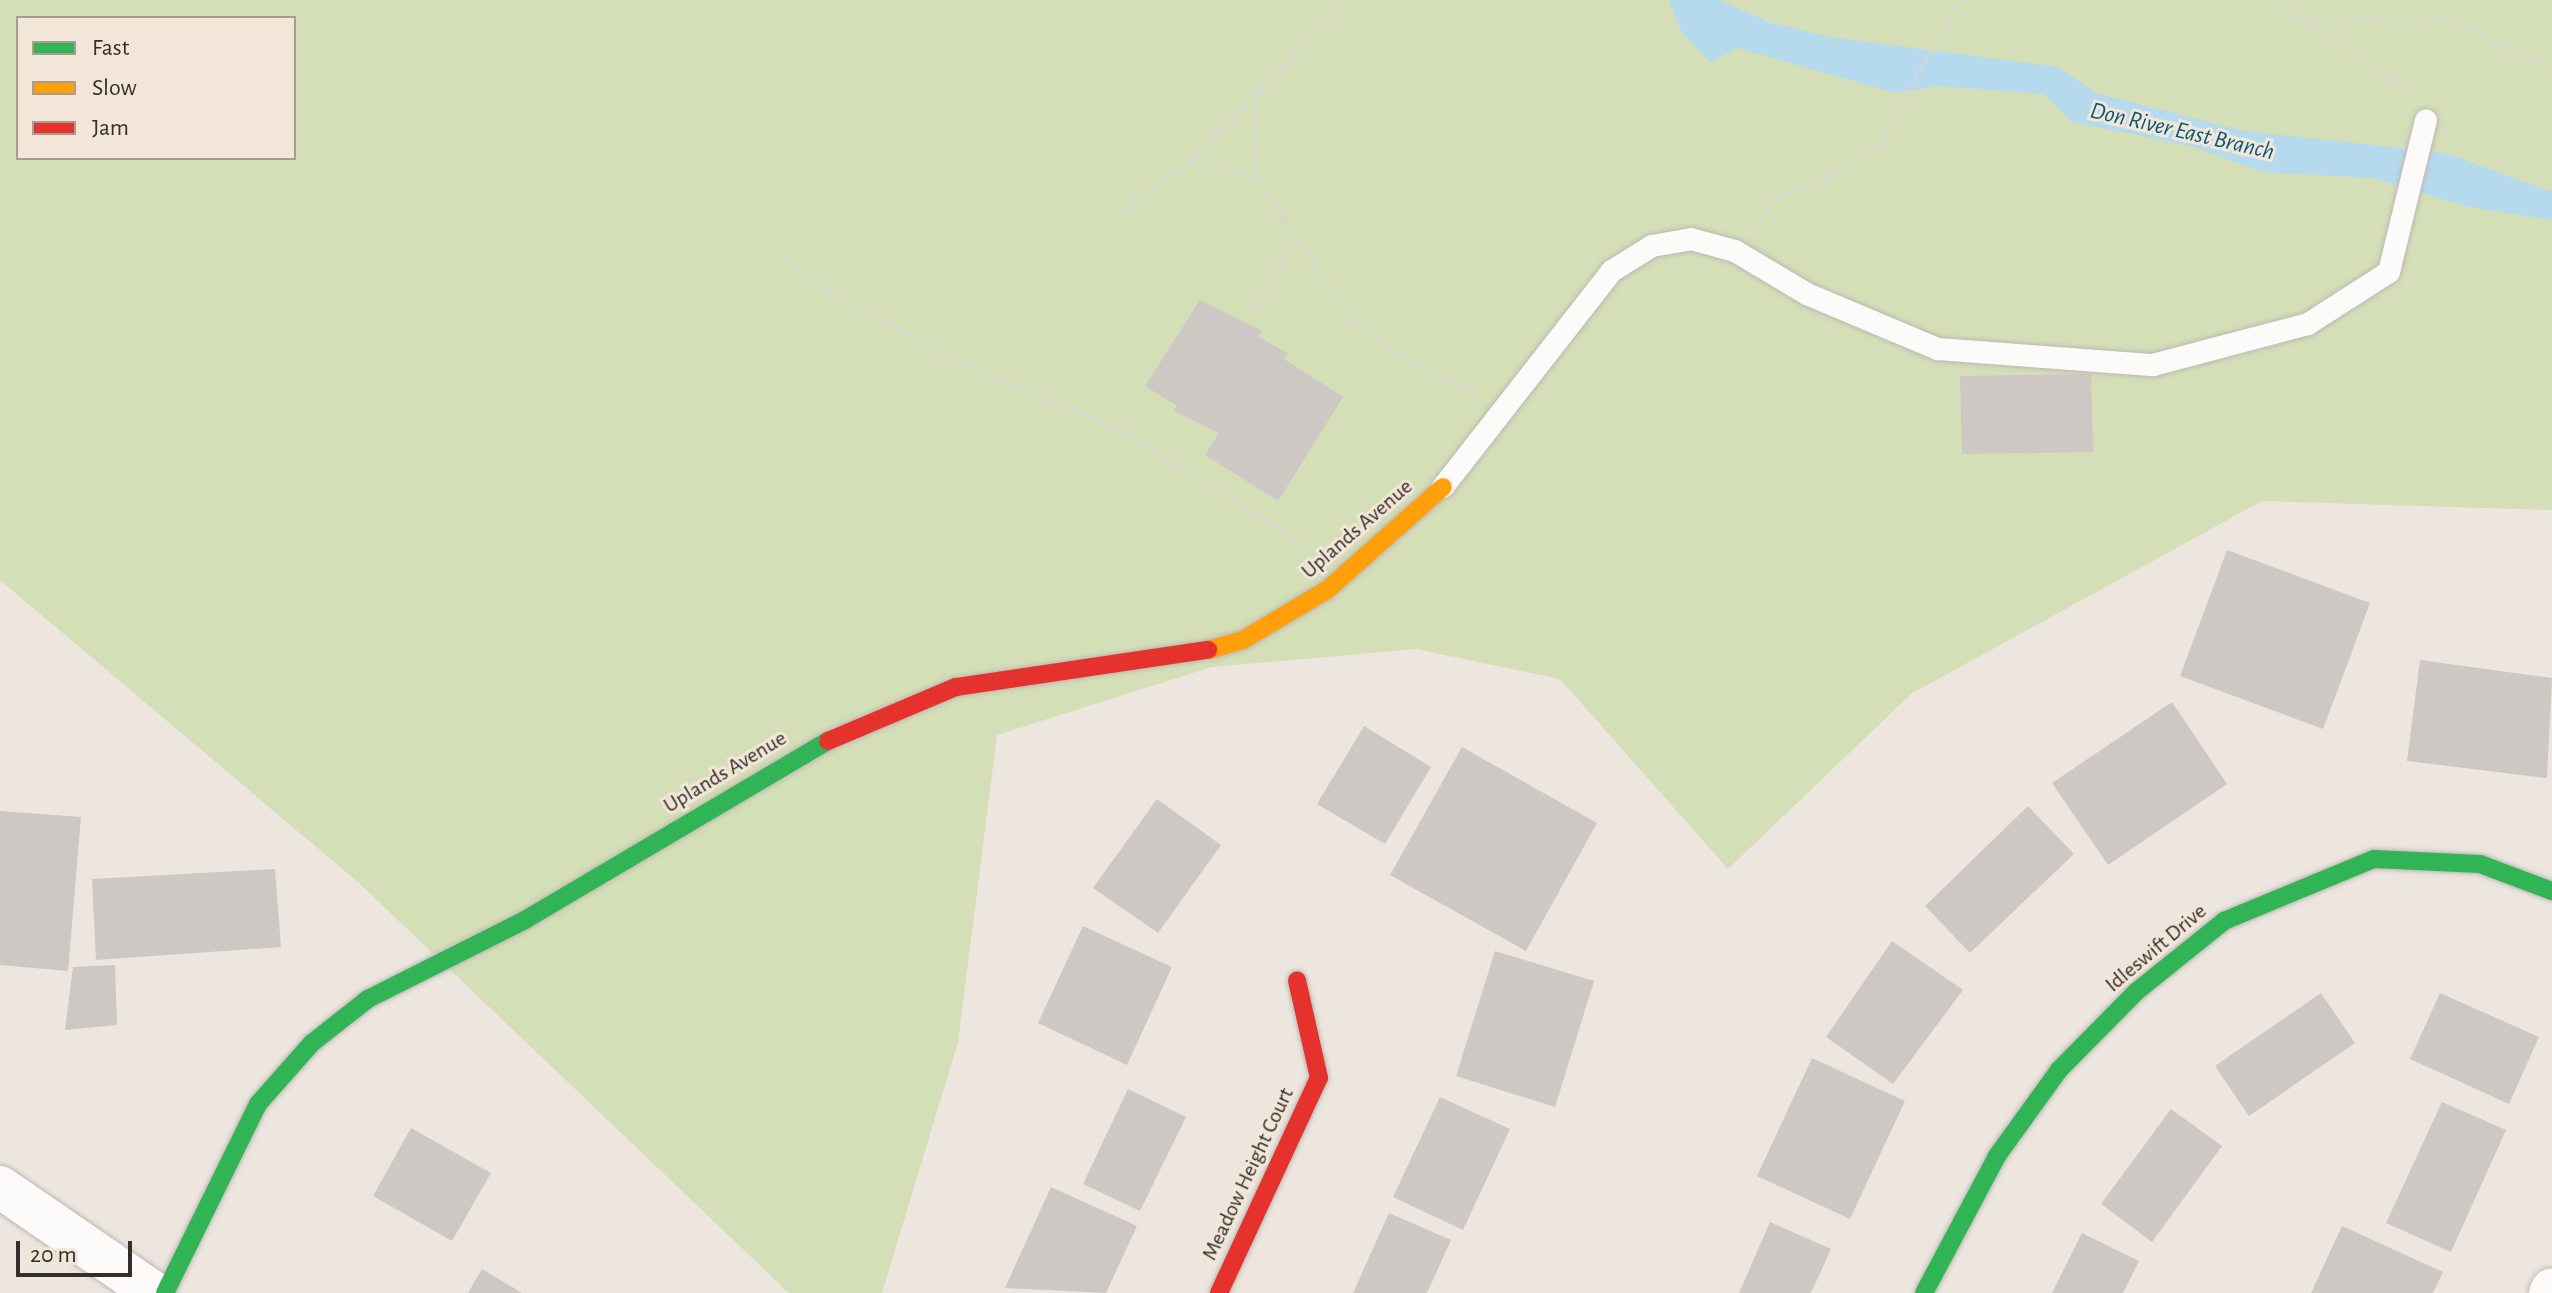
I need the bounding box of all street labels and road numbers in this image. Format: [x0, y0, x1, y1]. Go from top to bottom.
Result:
street label: Uplands Avenue [1296, 474, 1418, 584]
street label: Uplands Avenue [659, 725, 791, 819]
street label: Idleswift Drive [2100, 898, 2212, 998]
street label: Meadow Height Court [1196, 1084, 1300, 1264]

